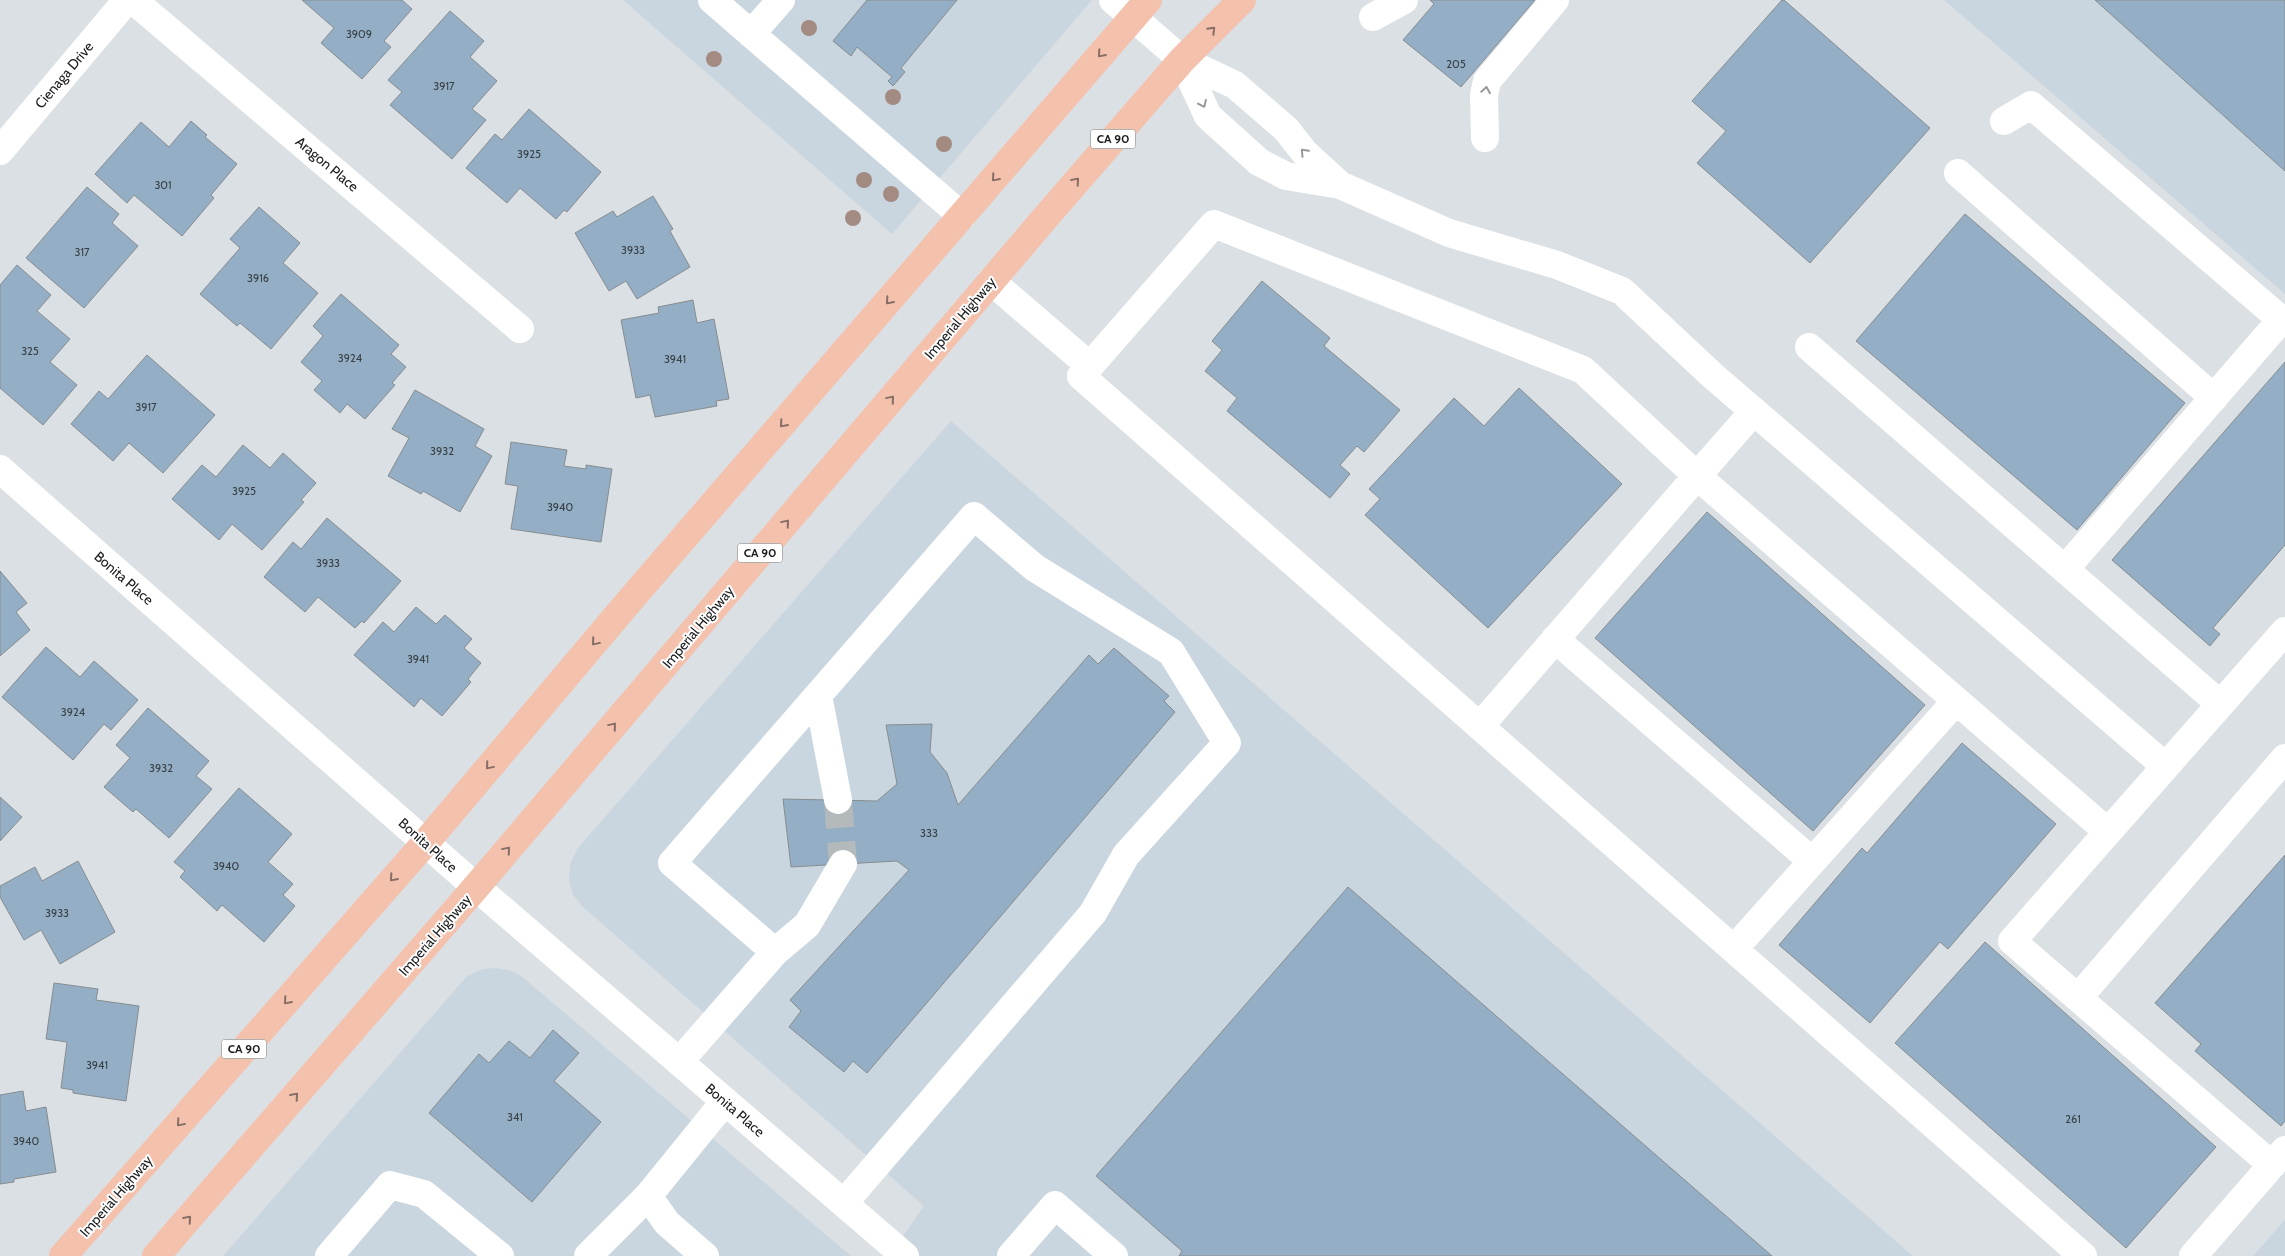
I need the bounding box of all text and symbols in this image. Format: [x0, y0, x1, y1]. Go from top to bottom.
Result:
house number: 3909 [346, 27, 372, 41]
one-way arrow [1206, 27, 1215, 36]
street label: Cienaga Drive [31, 38, 97, 112]
one-way arrow [1098, 48, 1107, 57]
house number: 205 [1446, 57, 1466, 71]
house number: 3917 [433, 79, 455, 93]
one-way arrow [1480, 85, 1490, 94]
one-way arrow [1196, 99, 1207, 108]
road number: CA 90 [1090, 130, 1136, 148]
street label: Aragon Place [292, 132, 362, 196]
house number: 3925 [517, 147, 541, 161]
one-way arrow [1301, 148, 1310, 157]
one-way arrow [992, 172, 1001, 181]
house number: 301 [154, 178, 172, 192]
one-way arrow [1071, 178, 1080, 187]
house number: 3933 [621, 243, 645, 257]
house number: 317 [74, 245, 90, 259]
house number: 3916 [247, 271, 269, 285]
street label: Imperial Highway [920, 273, 1000, 363]
one-way arrow [886, 295, 895, 304]
house number: 325 [21, 344, 39, 358]
house number: 3924 [338, 351, 363, 365]
house number: 3941 [664, 352, 686, 366]
one-way arrow [886, 396, 894, 405]
house number: 3917 [135, 400, 157, 414]
one-way arrow [780, 418, 789, 427]
house number: 3932 [430, 444, 454, 458]
house number: 3925 [232, 484, 256, 498]
house number: 3940 [547, 500, 573, 514]
one-way arrow [780, 519, 789, 528]
road number: CA 90 [738, 544, 782, 562]
street label: Bonita Place [91, 547, 157, 609]
house number: 3933 [316, 556, 340, 570]
street label: Imperial Highway [658, 582, 738, 672]
one-way arrow [591, 637, 600, 646]
house number: 3941 [407, 652, 429, 666]
house number: 3924 [61, 705, 86, 719]
one-way arrow [607, 723, 616, 732]
house number: 3932 [149, 761, 173, 775]
one-way arrow [486, 761, 495, 770]
street label: Bonita Place [395, 814, 461, 876]
house number: 333 [920, 826, 938, 840]
one-way arrow [502, 847, 510, 856]
house number: 3940 [213, 859, 239, 873]
one-way arrow [390, 873, 399, 882]
street label: Imperial Highway [395, 891, 475, 979]
house number: 3933 [45, 906, 69, 920]
one-way arrow [283, 995, 292, 1004]
road number: CA 90 [222, 1040, 266, 1058]
house number: 3941 [86, 1058, 108, 1072]
street label: Bonita Place [702, 1079, 768, 1141]
one-way arrow [289, 1093, 298, 1102]
house number: 341 [507, 1110, 523, 1124]
house number: 261 [2065, 1112, 2081, 1126]
one-way arrow [177, 1117, 185, 1126]
house number: 3940 [13, 1134, 39, 1148]
street label: Imperial Highway [76, 1152, 156, 1240]
one-way arrow [182, 1216, 191, 1225]

